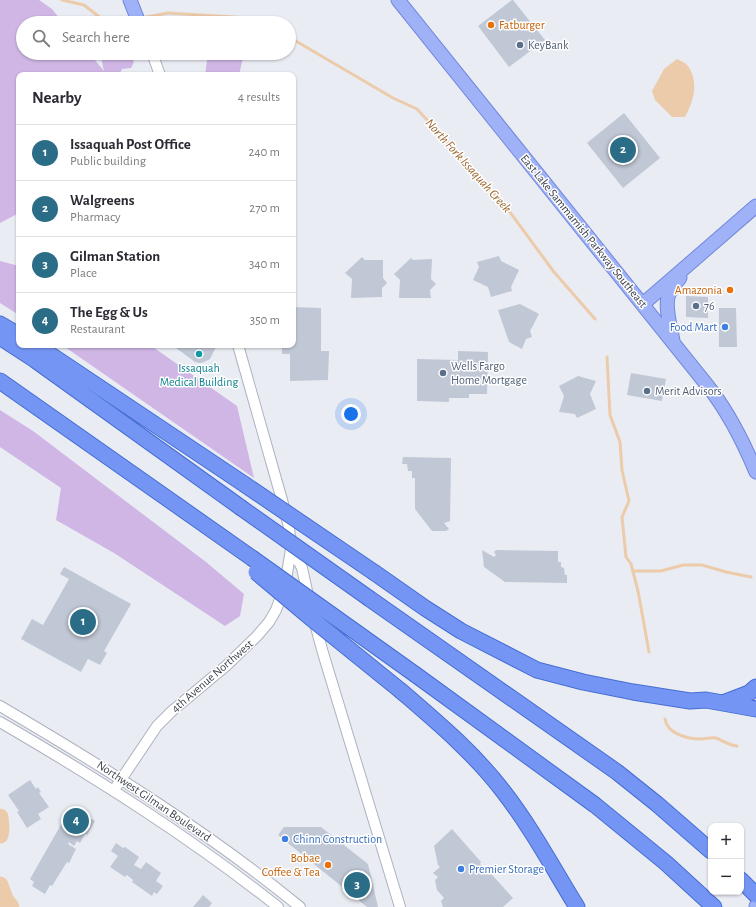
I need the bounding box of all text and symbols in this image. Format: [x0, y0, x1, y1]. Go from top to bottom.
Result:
search box [16, 16, 296, 60]
place label: Fatburger [499, 19, 545, 31]
marker: Fatburger [486, 20, 496, 30]
icon: search [30, 27, 52, 49]
text: Search here [62, 30, 130, 45]
place label: KeyBank [528, 39, 569, 52]
marker: KeyBank [515, 40, 525, 50]
text: Nearby [32, 89, 82, 106]
text: 4 results [238, 91, 280, 104]
water label: North Fork Issaquah Creek [423, 117, 513, 215]
pin: 2 [610, 135, 636, 165]
text: Issaquah Post Office [70, 137, 191, 152]
text: 1 [43, 146, 47, 159]
text: 240 m [248, 146, 280, 159]
street label: East Lake Sammamish Parkway Southeast [518, 152, 650, 311]
text: Public building [70, 155, 146, 168]
text: Walgreens [70, 193, 134, 208]
text: 2 [42, 202, 48, 215]
text: 270 m [249, 202, 280, 215]
text: Pharmacy [70, 211, 121, 224]
text: Gilman Station [70, 249, 160, 264]
text: 3 [42, 258, 48, 271]
text: 340 m [249, 258, 280, 271]
text: Place [70, 267, 97, 280]
place label: Amazonia [675, 284, 722, 296]
marker: Amazonia [725, 285, 735, 295]
place label: 76 [704, 300, 715, 312]
marker: 76 [691, 301, 701, 311]
text: The Egg & Us [70, 305, 148, 320]
text: 4 [42, 314, 48, 327]
text: 350 m [250, 314, 280, 327]
place label: Food Mart [670, 321, 717, 333]
marker: Food Mart [720, 322, 730, 332]
text: Restaurant [70, 323, 125, 336]
marker: Issaquah Medical Building [194, 349, 204, 359]
place label: Wells Fargo Home Mortgage [451, 360, 527, 386]
place label: Issaquah Medical Building [160, 362, 238, 388]
marker: Wells Fargo Home Mortgage [438, 368, 448, 378]
place label: Merit Advisors [655, 385, 722, 397]
marker: Merit Advisors [642, 386, 652, 396]
your location [341, 404, 361, 424]
pin: 1 [70, 607, 96, 637]
street label: 4th Avenue Northwest [169, 637, 255, 715]
street label: Northwest Gilman Boulevard [95, 758, 213, 844]
pin: 4 [63, 806, 89, 836]
map controls [708, 823, 744, 895]
button: + [708, 823, 744, 859]
place label: Chinn Construction [293, 833, 382, 845]
marker: Chinn Construction [280, 834, 290, 844]
place label: Bobae Coffee & Tea [262, 852, 320, 878]
button: − [708, 859, 744, 895]
marker: Bobae Coffee & Tea [323, 860, 333, 870]
place label: Premier Storage [469, 863, 544, 875]
marker: Premier Storage [456, 864, 466, 874]
pin: 3 [344, 870, 370, 900]

